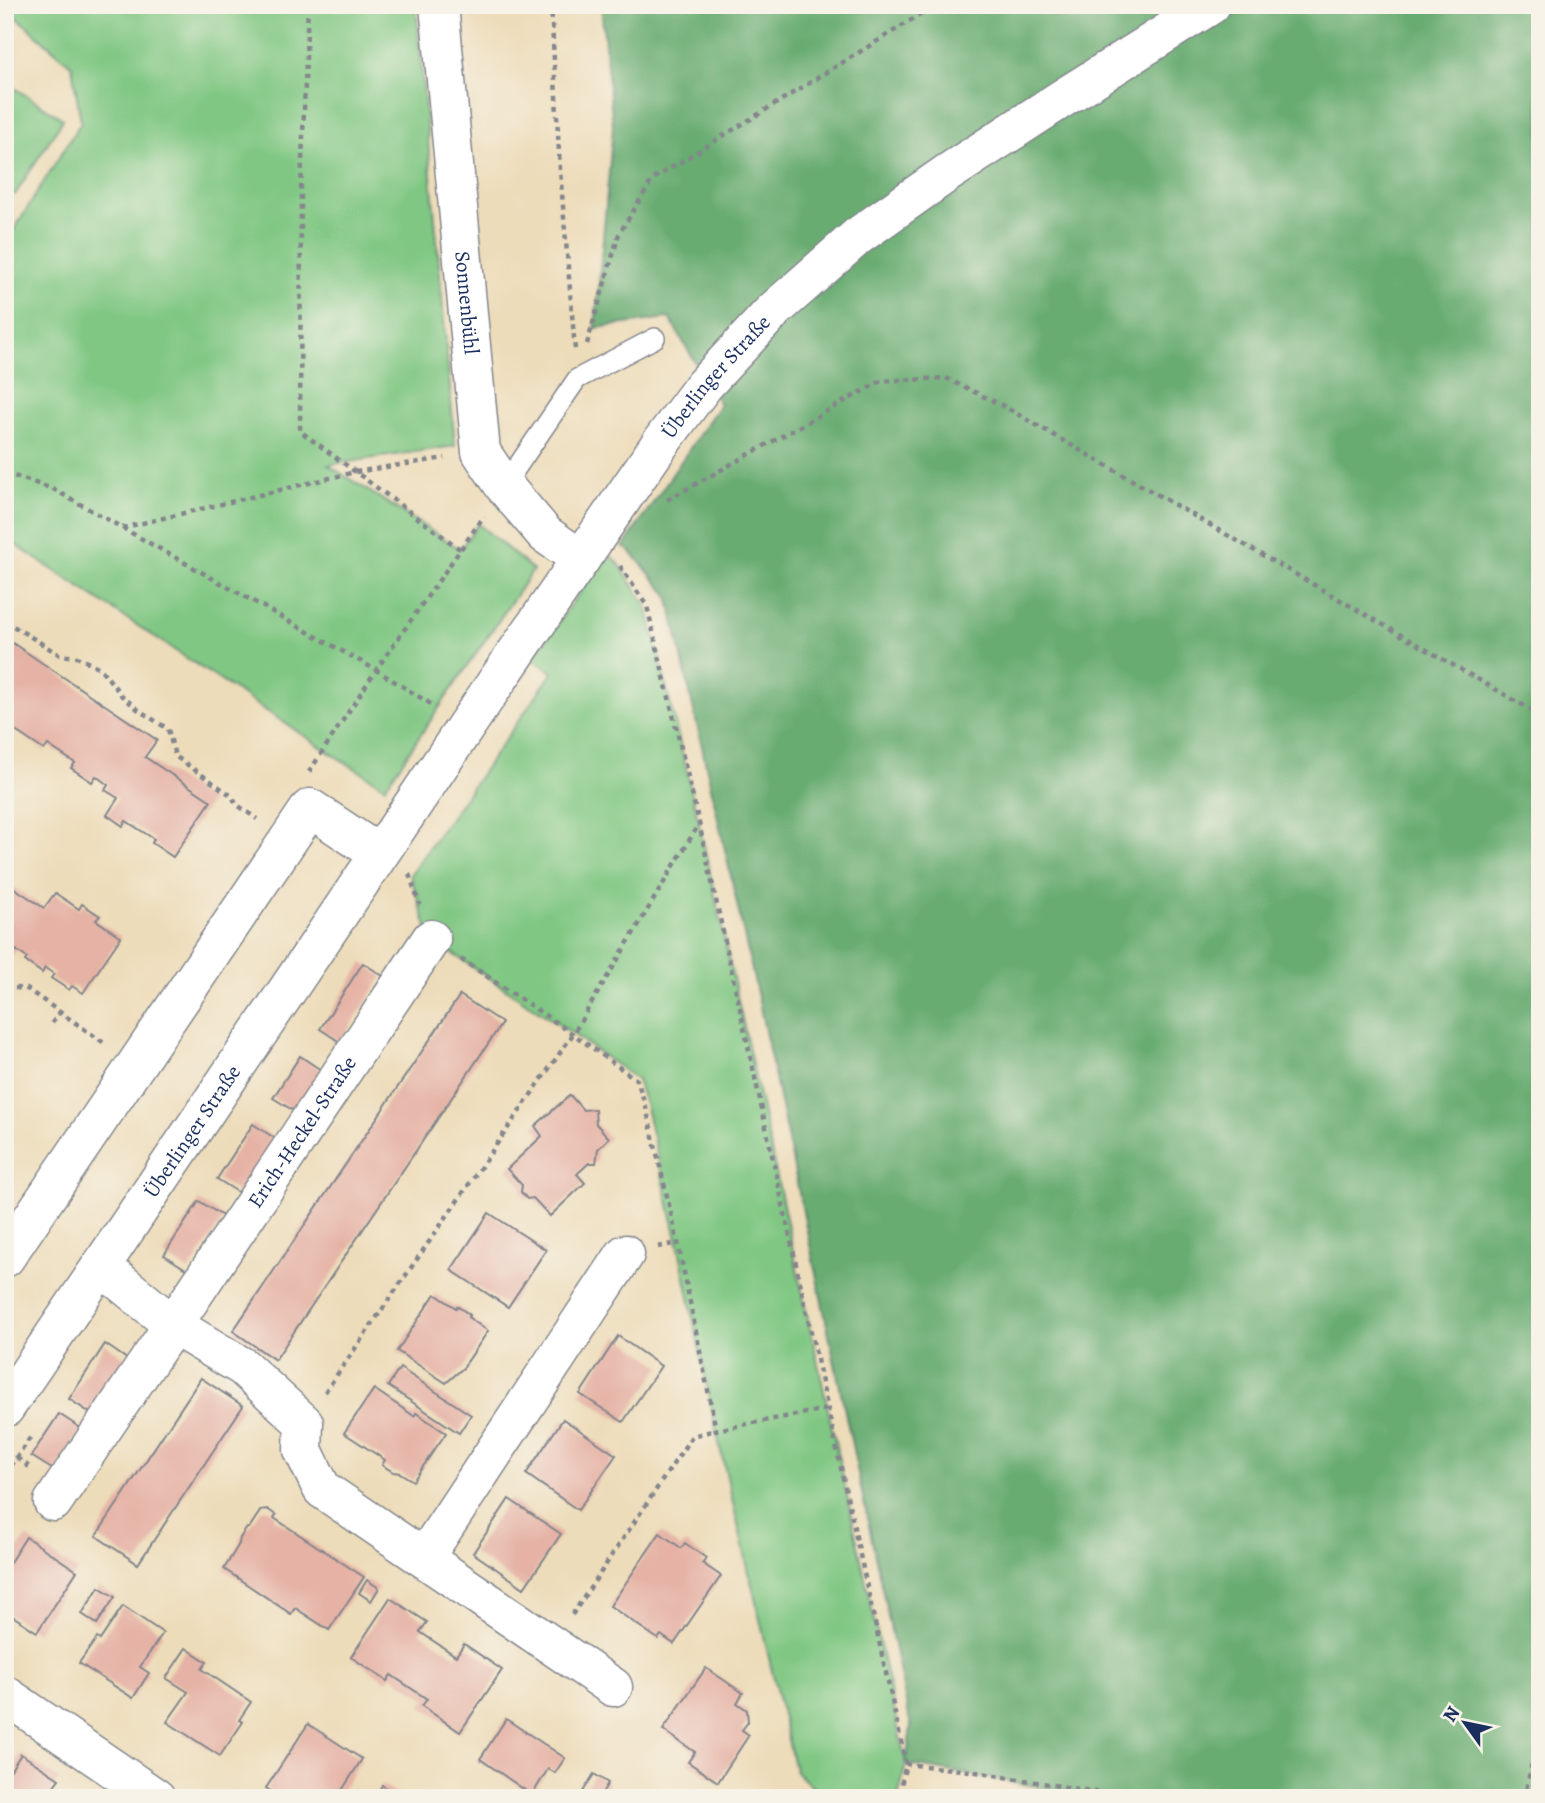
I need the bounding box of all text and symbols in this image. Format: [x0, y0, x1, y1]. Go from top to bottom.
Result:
street label: Sonnenbühl [448, 250, 486, 356]
street label: Überlinger Straße [655, 309, 777, 444]
street label: Erich-Heckel-Straße [241, 1051, 363, 1213]
street label: Überlinger Straße [137, 1059, 247, 1203]
north arrow [1430, 1688, 1500, 1758]
text: N [1437, 1701, 1466, 1727]

